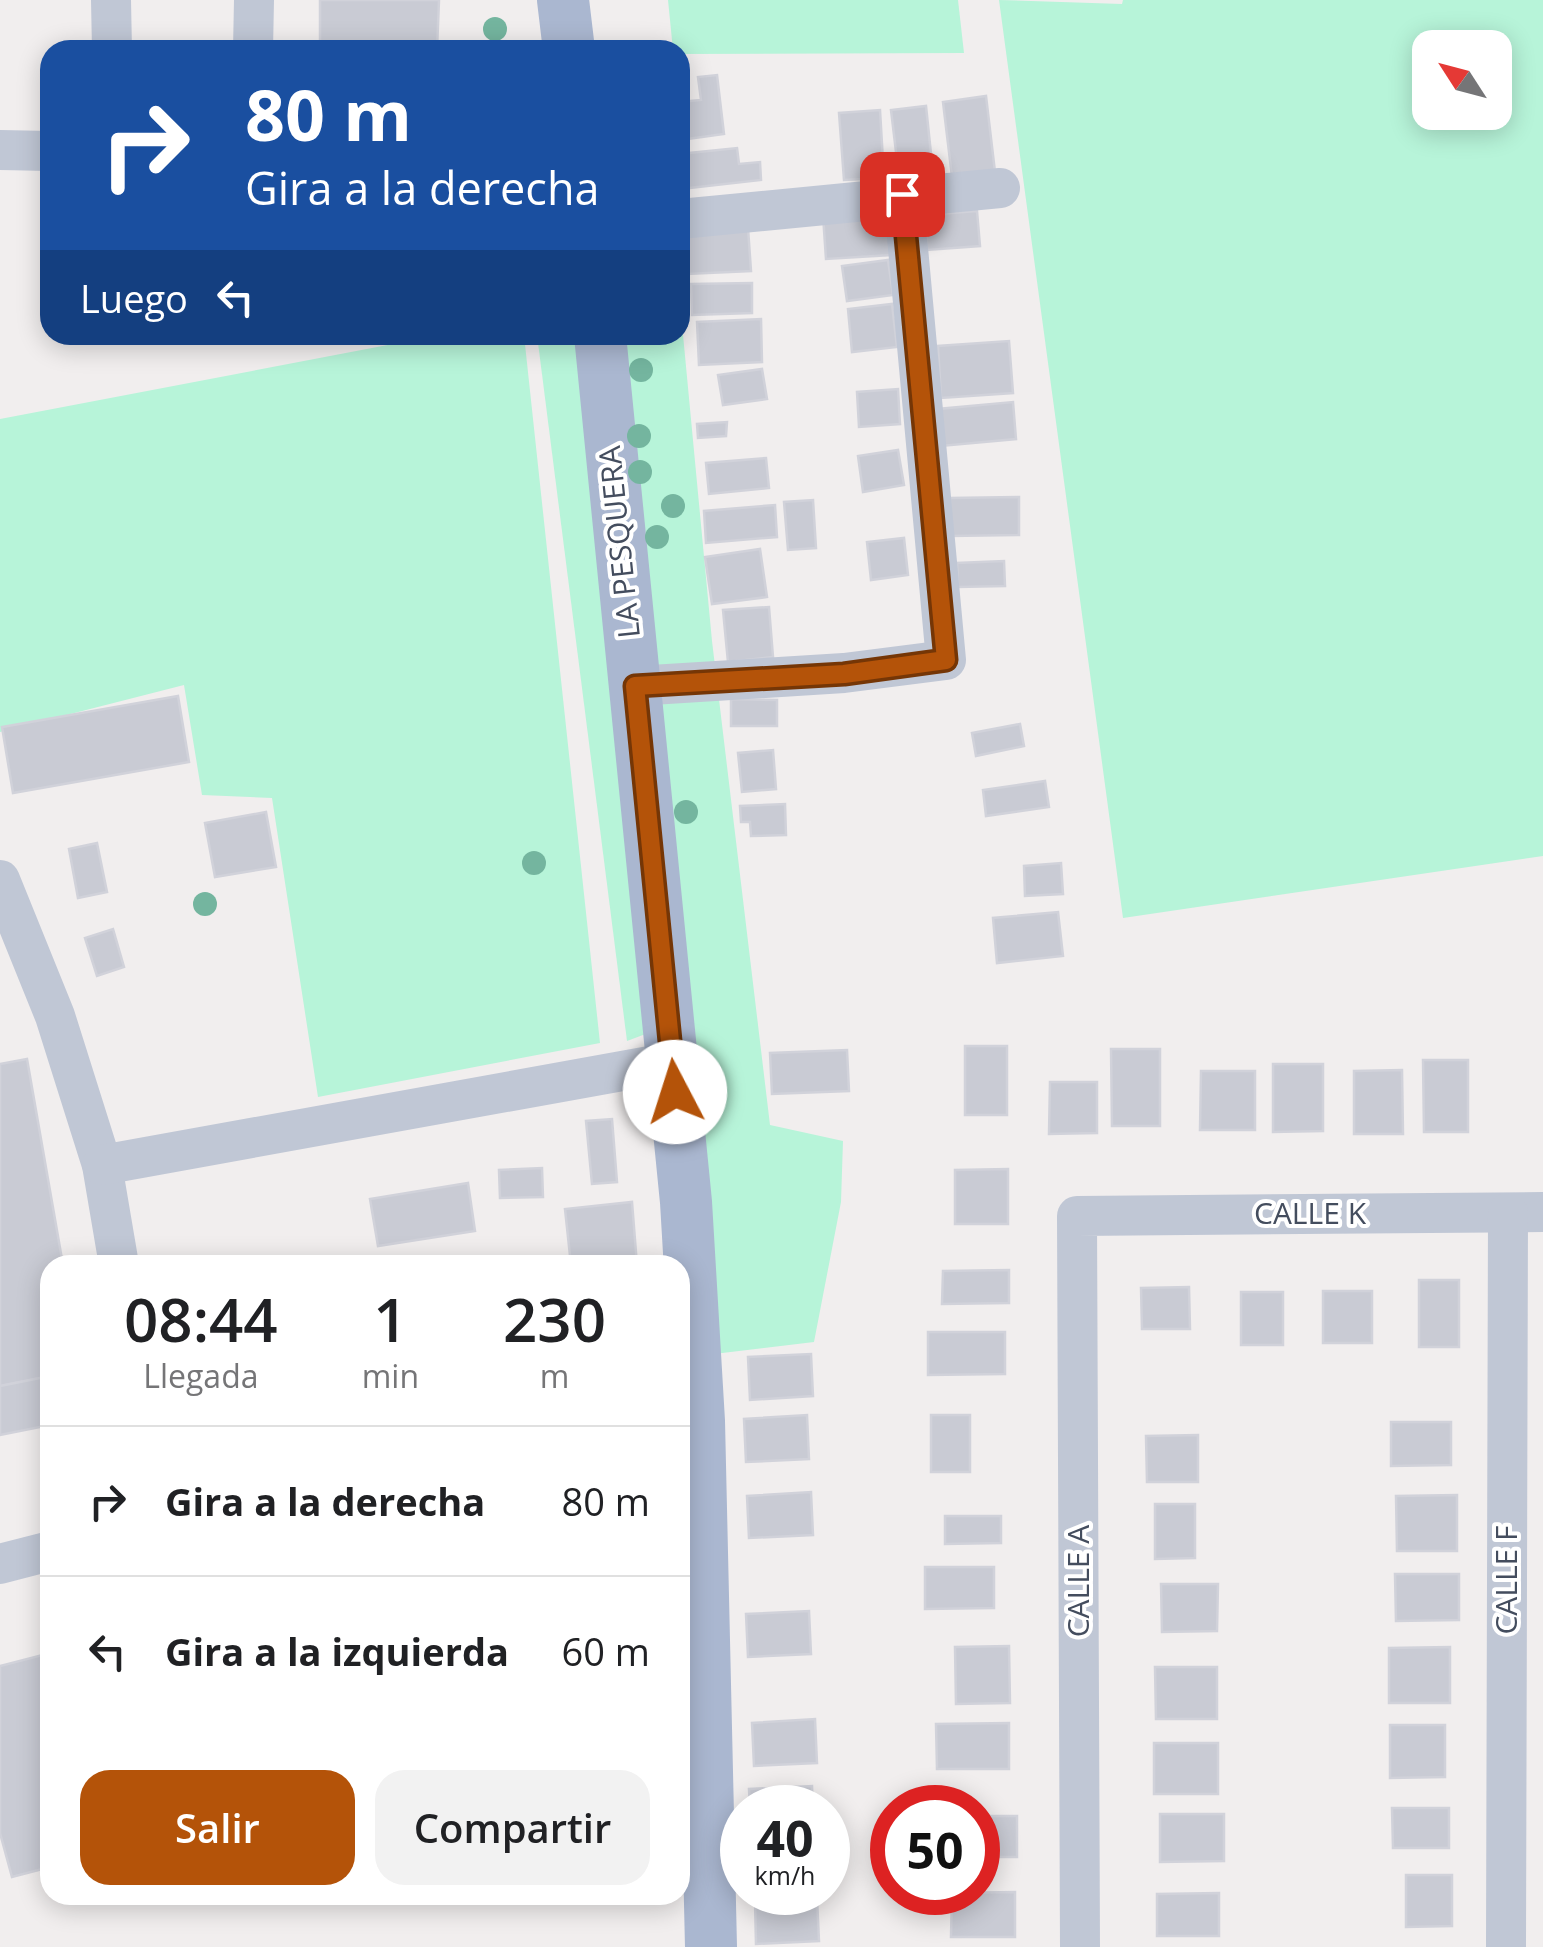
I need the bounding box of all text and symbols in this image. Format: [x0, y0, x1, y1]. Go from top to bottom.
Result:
north arrow [1412, 30, 1512, 130]
map controls [1412, 30, 1512, 130]
text: 80 m [245, 66, 412, 162]
icon: right [80, 80, 210, 210]
pin [860, 152, 945, 237]
text: Gira a la derecha [245, 157, 600, 218]
icon: arrive [875, 167, 930, 222]
icon: left [208, 270, 263, 325]
text: Luego [80, 272, 188, 324]
street label: LA PESQUERA [588, 444, 649, 640]
position arrow [623, 1040, 727, 1144]
street label: CALLE K [1254, 1192, 1367, 1233]
text: 08:44 [124, 1278, 278, 1360]
text: 1 [373, 1278, 408, 1360]
text: 230 [503, 1278, 606, 1360]
text: Llegada [143, 1354, 258, 1397]
text: min [362, 1354, 419, 1397]
text: m [540, 1354, 569, 1397]
icon: right [80, 1474, 135, 1529]
text: Gira a la derecha [165, 1475, 485, 1527]
text: 80 m [561, 1475, 650, 1527]
street label: CALLE A [1057, 1525, 1098, 1637]
street label: CALLE F [1485, 1525, 1526, 1635]
icon: left [80, 1624, 135, 1679]
text: Gira a la izquierda [165, 1625, 509, 1677]
text: 60 m [561, 1625, 650, 1677]
button: Salir [80, 1770, 355, 1885]
button: Compartir [375, 1770, 650, 1885]
speed limit sign: 50 [870, 1785, 1000, 1915]
text: 40 [756, 1804, 814, 1872]
text: km/h [755, 1858, 815, 1892]

